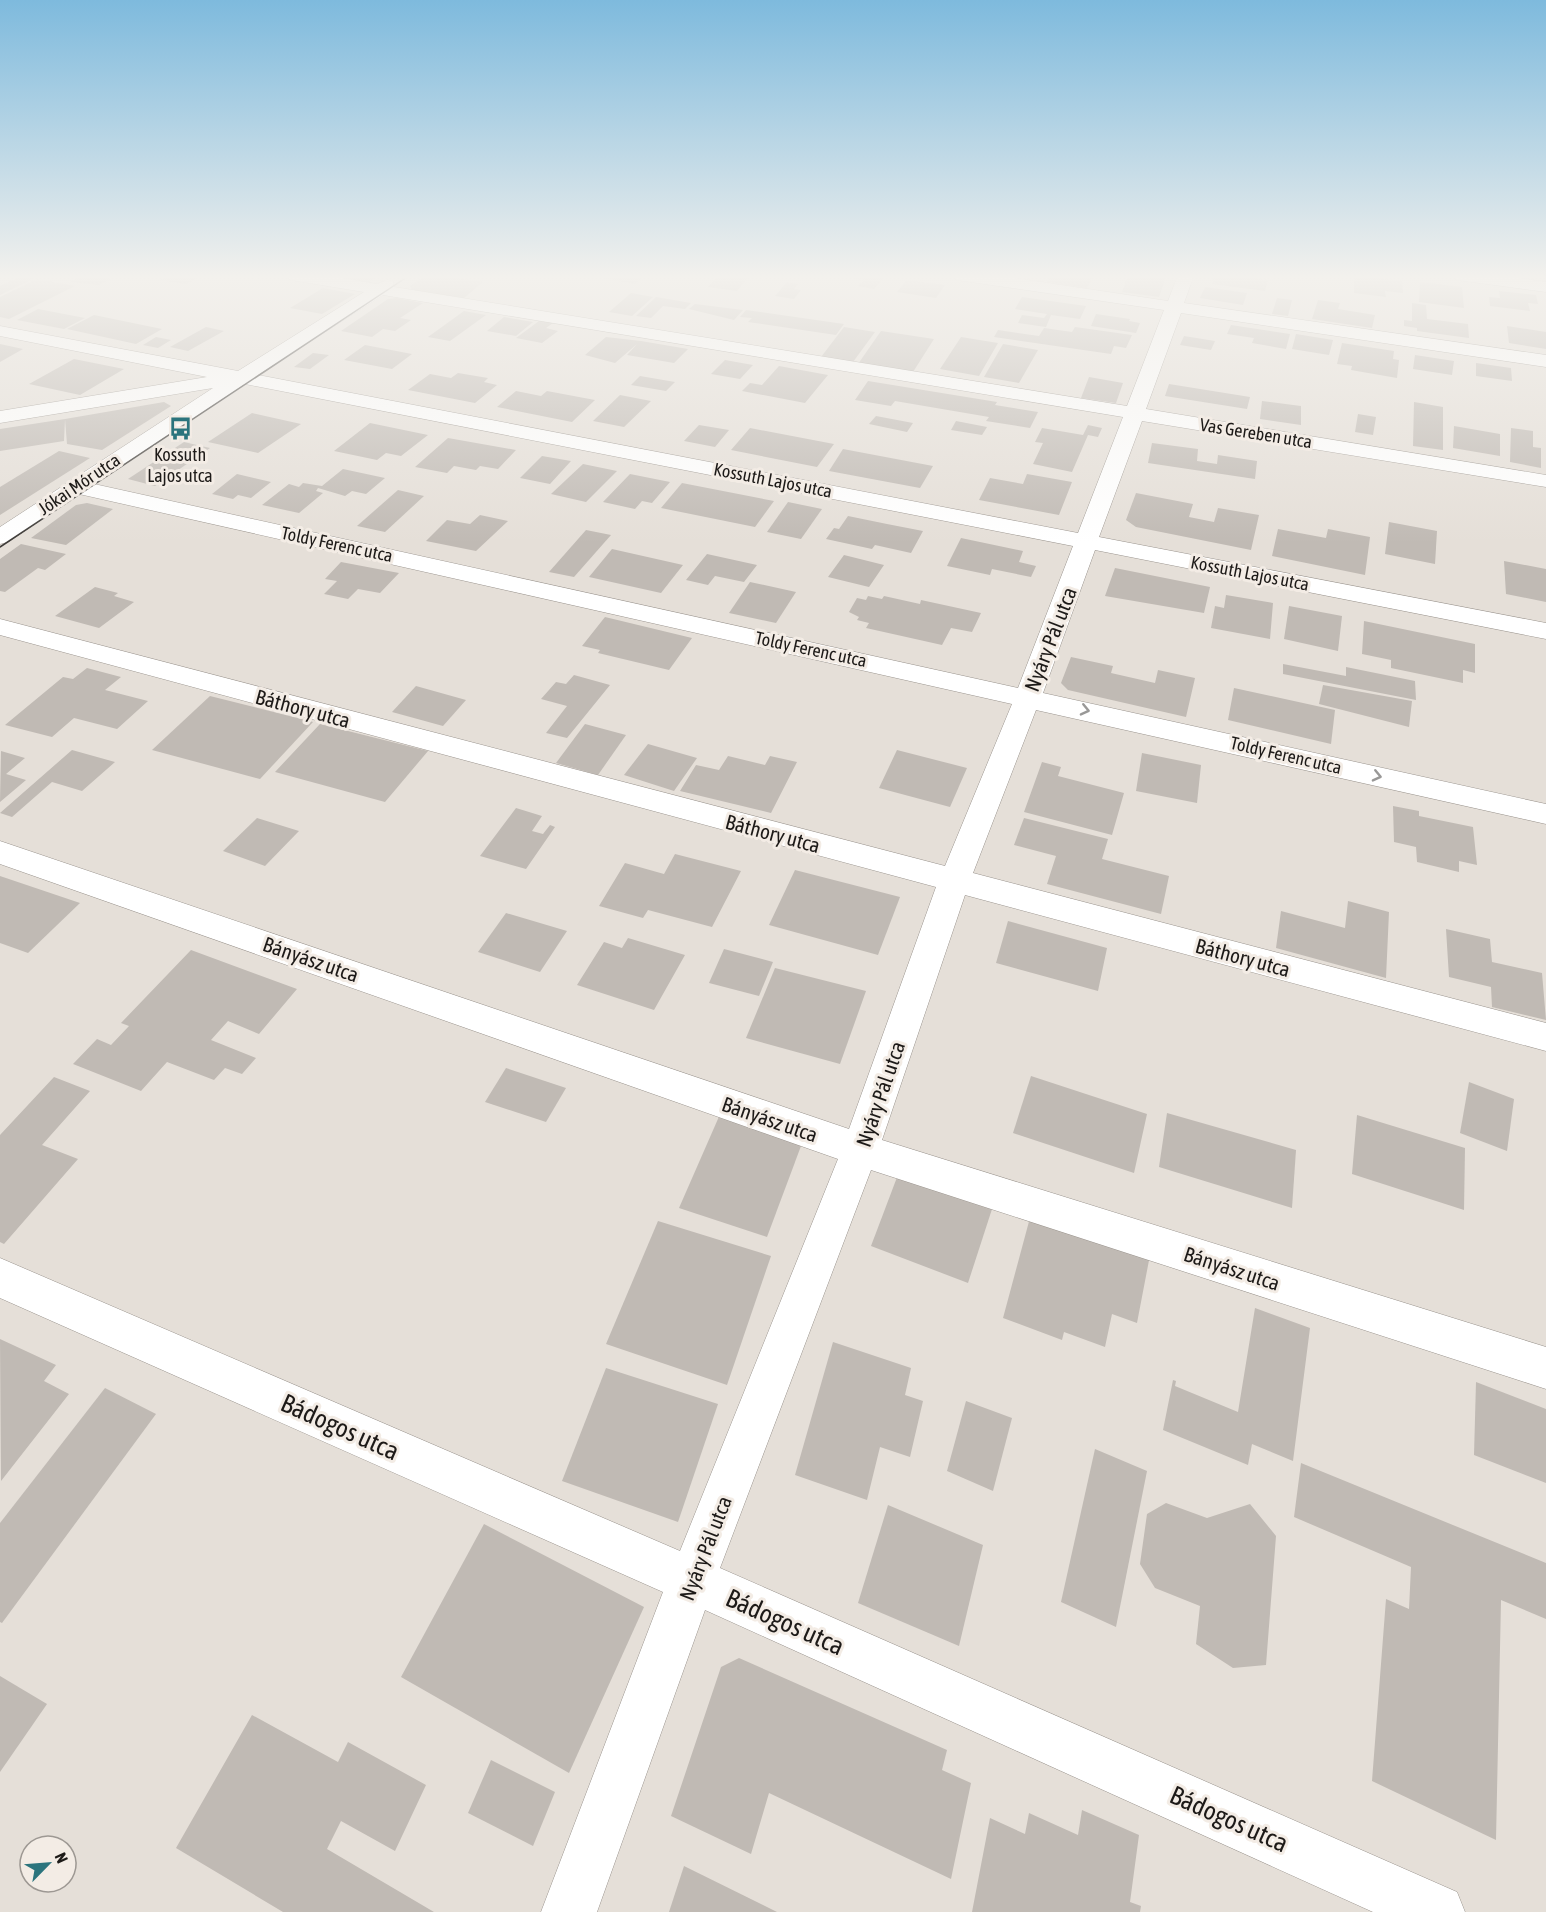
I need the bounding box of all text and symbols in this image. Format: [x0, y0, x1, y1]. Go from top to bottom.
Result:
street label: Vas Gereben utca [1198, 414, 1314, 452]
bus stop icon: Kossuth Lajos utca [167, 415, 193, 441]
place label: Kossuth Lajos utca [147, 444, 213, 486]
street label: Jókai Mór utca [34, 449, 124, 519]
street label: Kossuth Lajos utca [712, 458, 834, 502]
street label: Toldy Ferenc utca [279, 522, 395, 566]
street label: Kossuth Lajos utca [1189, 551, 1311, 595]
street label: Nyáry Pál utca [1019, 583, 1081, 695]
street label: Toldy Ferenc utca [753, 627, 869, 671]
street label: Báthory utca [253, 684, 353, 732]
one-way arrow [1080, 703, 1090, 716]
street label: Toldy Ferenc utca [1228, 732, 1344, 778]
one-way arrow [1372, 769, 1382, 782]
street label: Báthory utca [723, 809, 823, 857]
street label: Bányász utca [260, 931, 362, 987]
street label: Báthory utca [1193, 933, 1293, 981]
street label: Nyáry Pál utca [851, 1038, 909, 1150]
street label: Bányász utca [719, 1091, 821, 1147]
street label: Bányász utca [1181, 1241, 1283, 1295]
street label: Bádogos utca [276, 1388, 404, 1466]
street label: Nyáry Pál utca [674, 1492, 736, 1604]
street label: Bádogos utca [721, 1583, 849, 1661]
street label: Bádogos utca [1165, 1780, 1293, 1858]
north arrow [18, 1834, 78, 1894]
text: N [51, 1850, 72, 1866]

